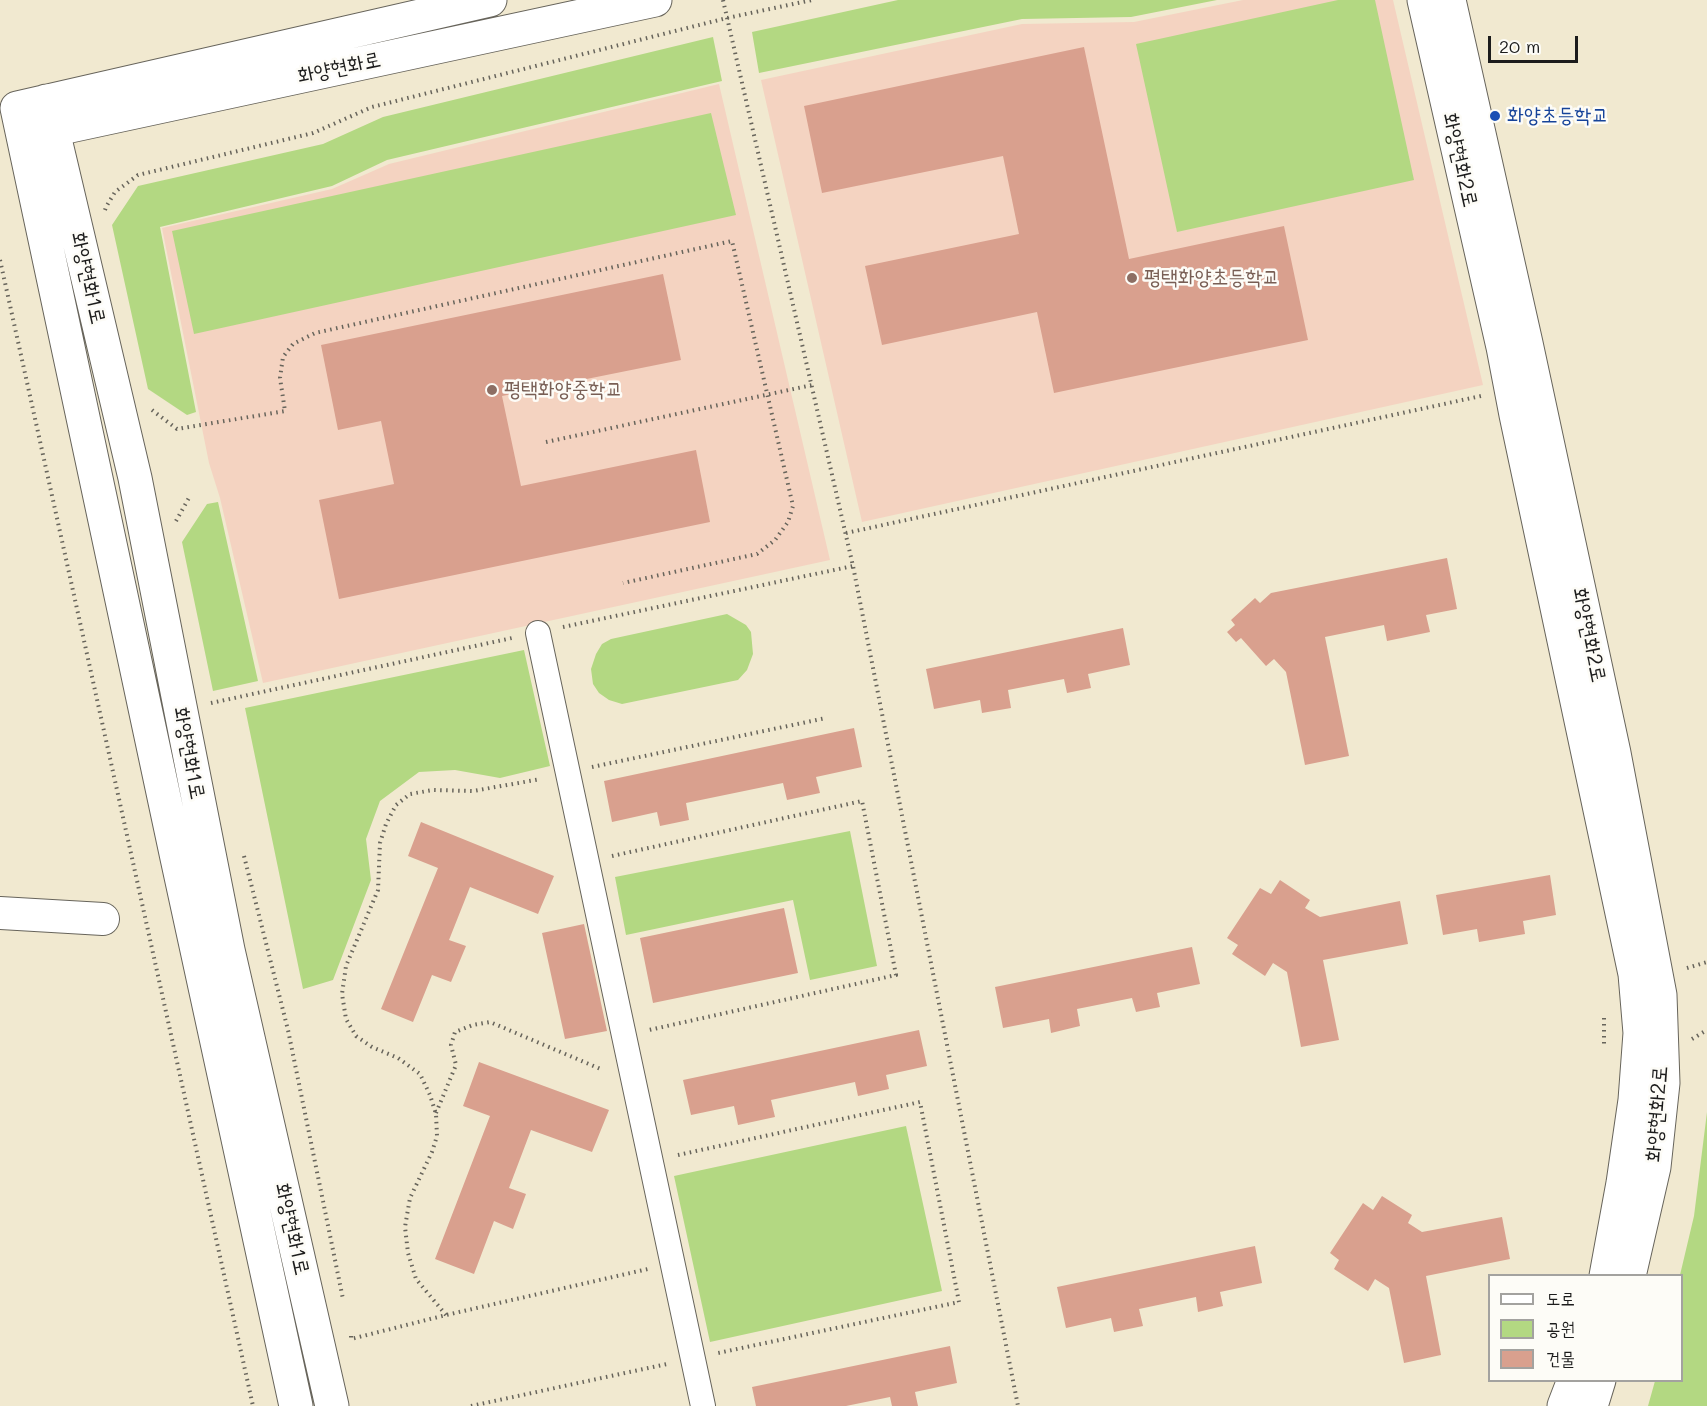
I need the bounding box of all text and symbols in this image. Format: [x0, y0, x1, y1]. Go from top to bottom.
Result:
scale bar [1491, 24, 1581, 62]
text: 20 m [1499, 34, 1540, 58]
street label: 화양현화로 [295, 47, 383, 89]
place label: 화양초등학교 [1507, 103, 1608, 129]
marker: 화양초등학교 [1488, 109, 1502, 123]
street label: 화양현화2로 [1437, 110, 1483, 210]
street label: 화양현화1로 [65, 229, 111, 327]
place label: 평택화양초등학교 [1144, 265, 1279, 291]
marker: 평택화양초등학교 [1125, 271, 1139, 285]
place label: 평택화양중학교 [504, 377, 622, 403]
marker: 평택화양중학교 [485, 383, 499, 397]
street label: 화양현화2로 [1567, 585, 1611, 685]
street label: 화양현화1로 [168, 705, 210, 801]
street label: 화양현화2로 [1641, 1065, 1673, 1163]
street label: 화양현화1로 [269, 1180, 315, 1278]
legend [1488, 1274, 1683, 1382]
text: 도로 [1546, 1286, 1575, 1310]
text: 공원 [1546, 1316, 1575, 1340]
text: 건물 [1546, 1346, 1575, 1370]

